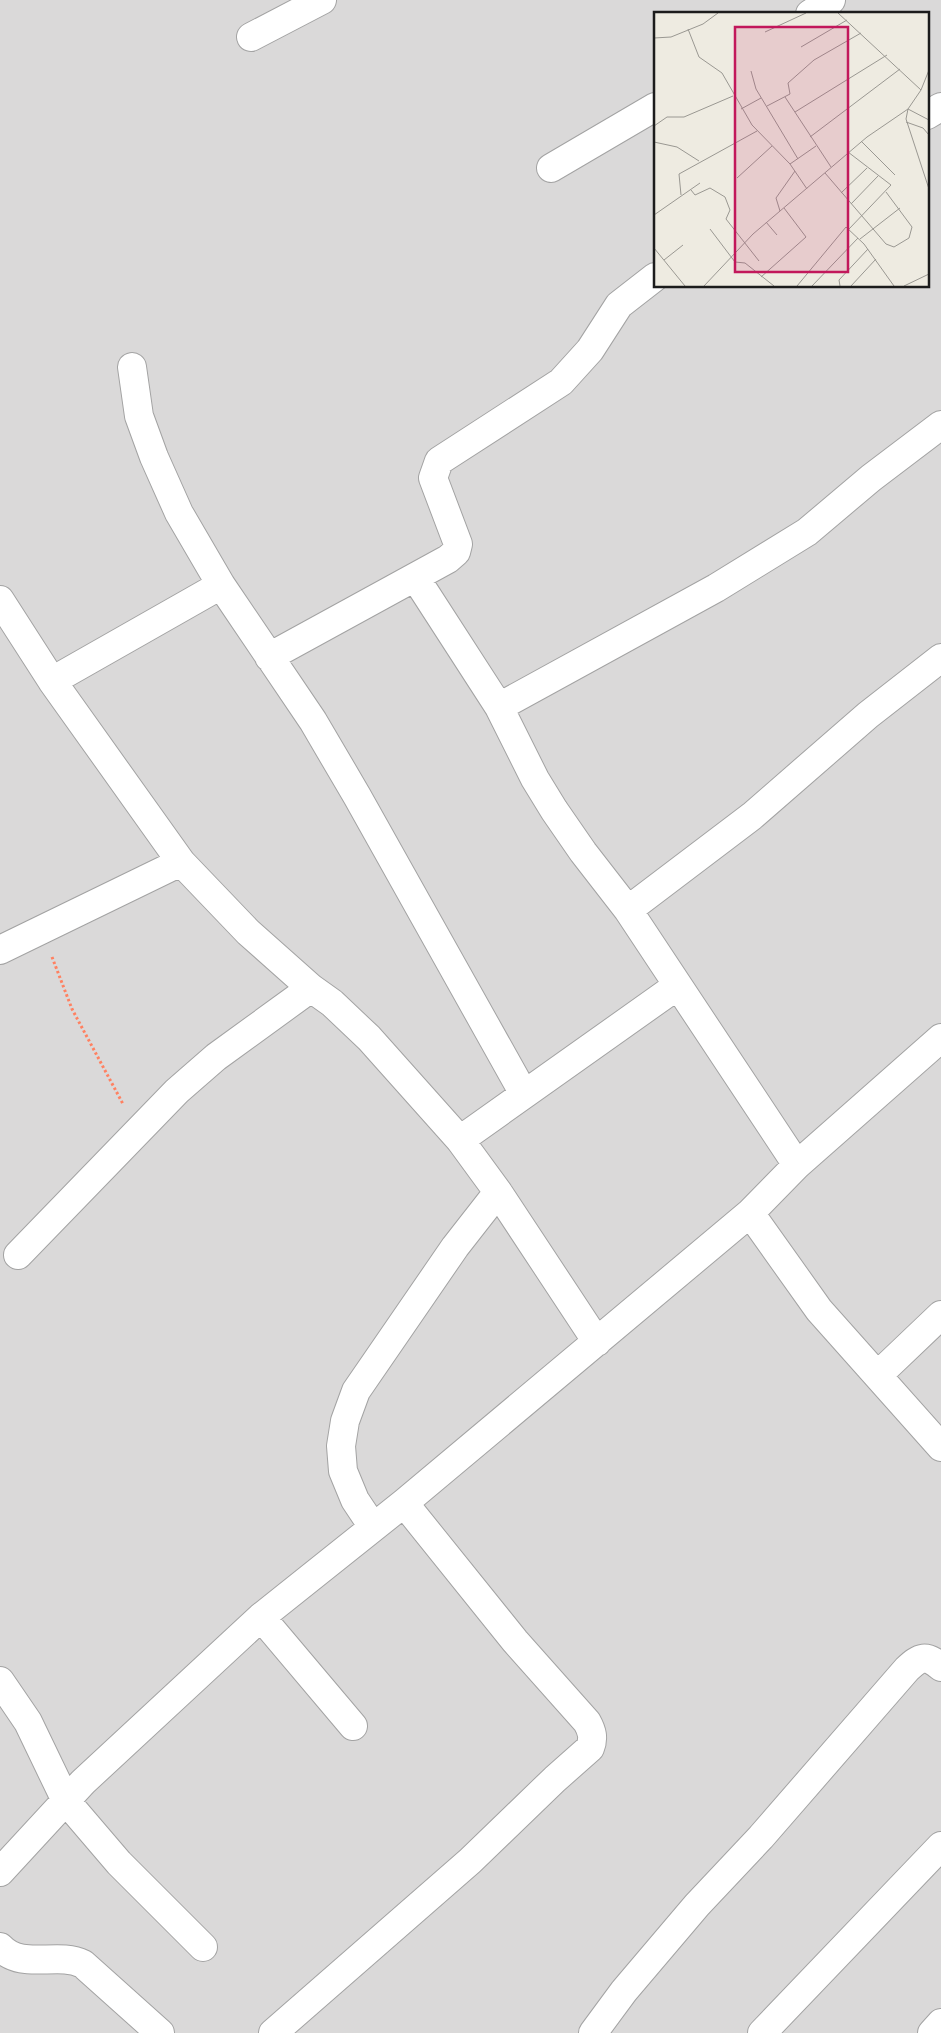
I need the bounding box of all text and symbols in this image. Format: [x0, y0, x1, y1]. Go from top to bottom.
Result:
inset map [654, 12, 928, 288]

